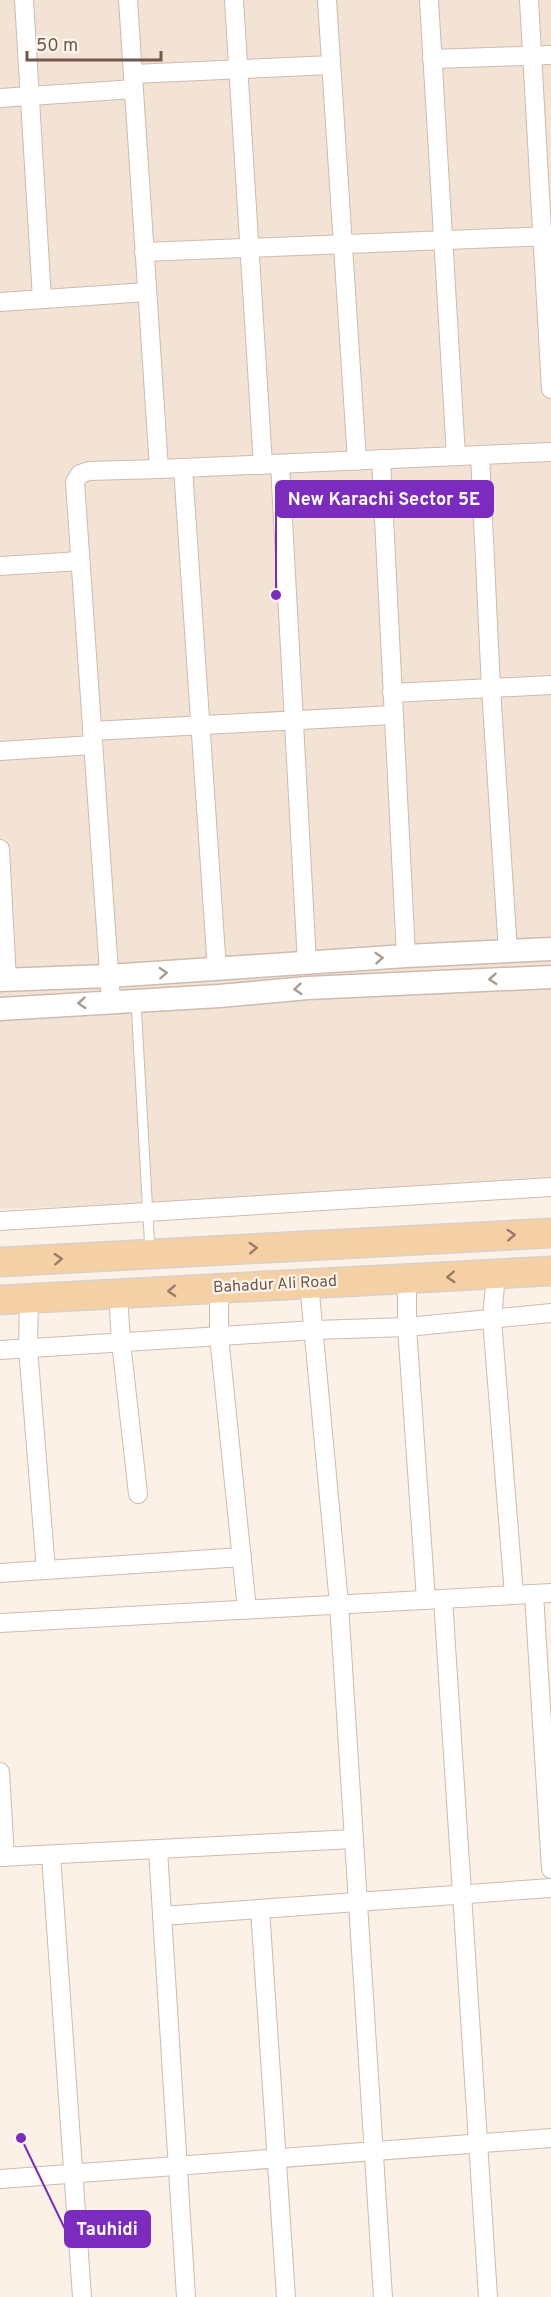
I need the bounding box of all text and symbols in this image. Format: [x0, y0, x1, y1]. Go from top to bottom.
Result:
scale bar [27, 24, 160, 62]
text: 50 m [36, 35, 78, 58]
callout: New Karachi Sector 5E [276, 481, 493, 517]
text: New Karachi Sector 5E [288, 489, 480, 512]
one-way arrow [374, 952, 383, 965]
one-way arrow [159, 967, 168, 980]
one-way arrow [488, 973, 497, 986]
one-way arrow [293, 982, 302, 995]
one-way arrow [78, 996, 87, 1009]
one-way arrow [506, 1228, 515, 1241]
one-way arrow [249, 1242, 258, 1255]
one-way arrow [54, 1252, 63, 1265]
one-way arrow [446, 1270, 455, 1283]
street label: Bahadur Ali Road [212, 1272, 338, 1298]
one-way arrow [168, 1285, 177, 1298]
callout: Tauhidi [65, 2211, 150, 2247]
text: Tauhidi [76, 2219, 138, 2242]

